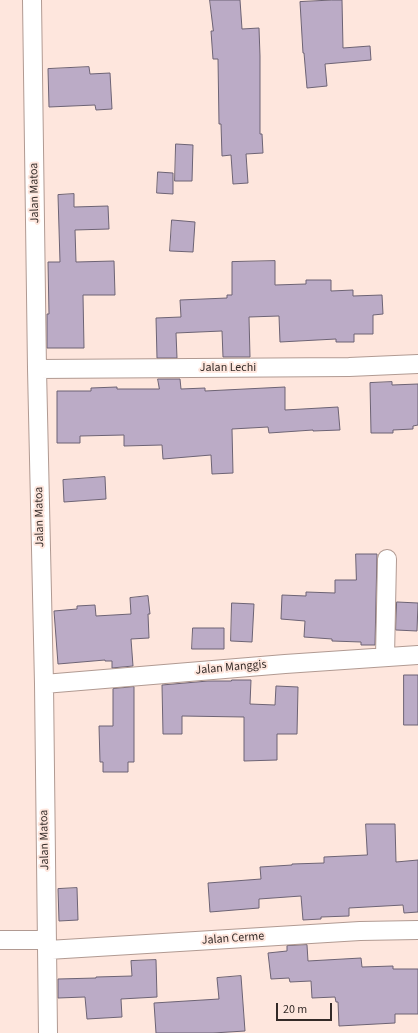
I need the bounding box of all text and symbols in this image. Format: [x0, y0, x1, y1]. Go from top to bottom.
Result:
street label: Jalan Matoa [27, 163, 43, 223]
street label: Jalan Lechi [200, 361, 256, 375]
street label: Jalan Matoa [32, 487, 48, 547]
street label: Jalan Manggis [195, 658, 267, 678]
street label: Jalan Matoa [37, 810, 53, 870]
street label: Jalan Cerme [201, 930, 265, 948]
scale bar [278, 995, 334, 1021]
text: 20 m [283, 1001, 307, 1018]

